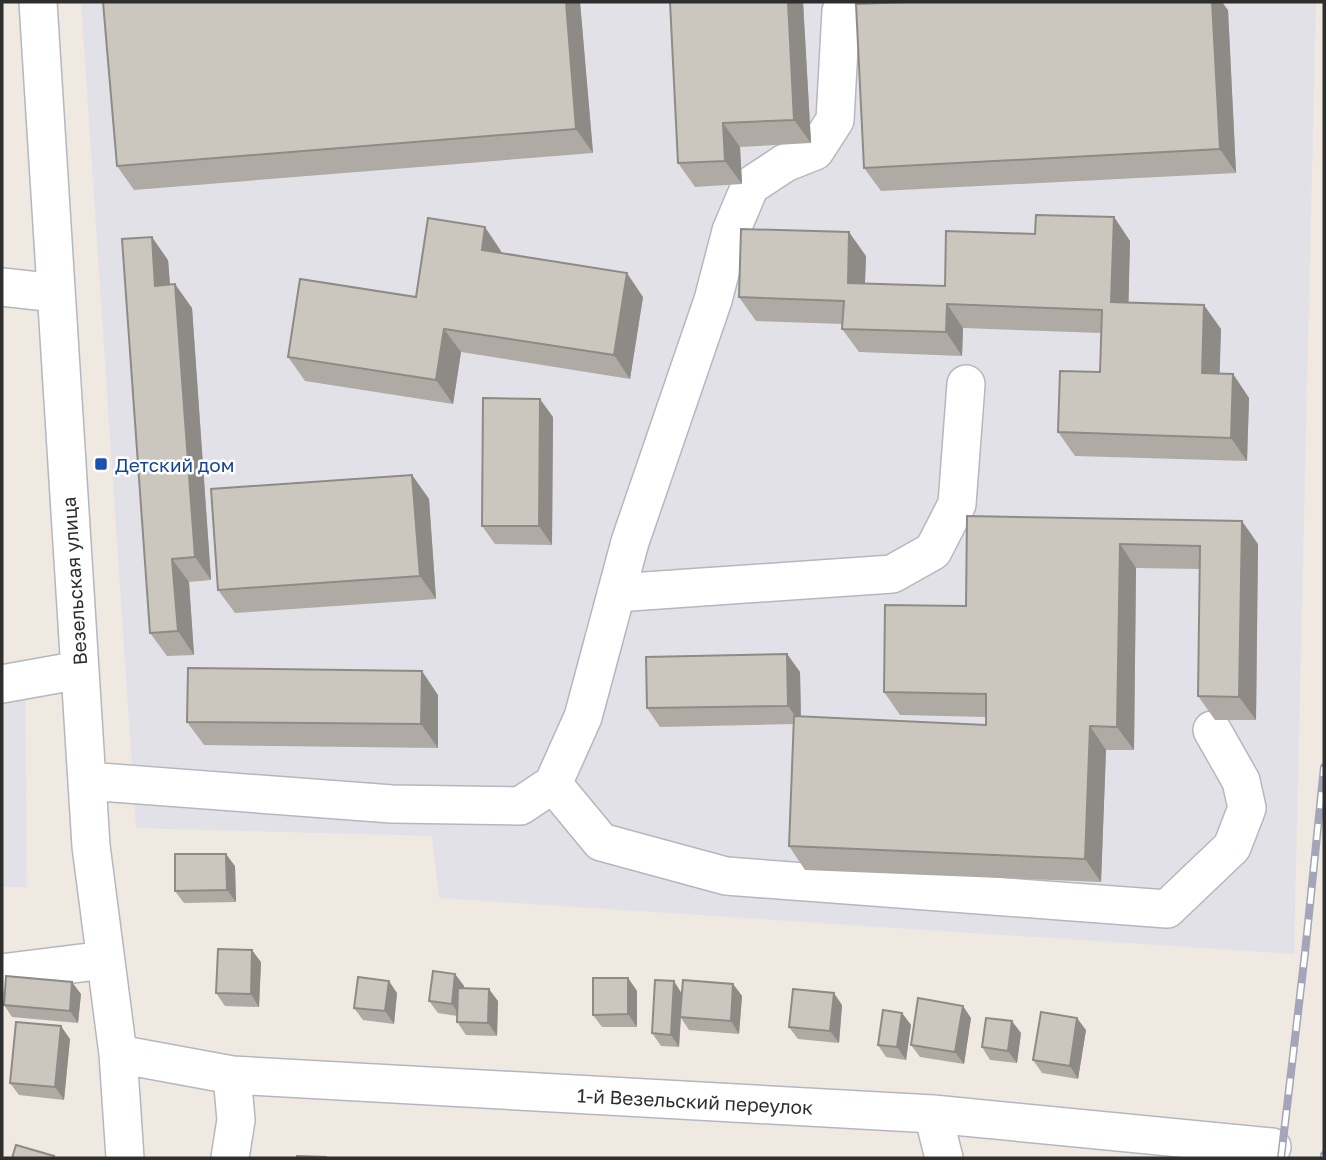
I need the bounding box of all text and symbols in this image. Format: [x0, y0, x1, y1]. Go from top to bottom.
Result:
place label: Детский дом [115, 453, 234, 476]
marker: Детский дом [93, 456, 109, 472]
street label: Везельская улица [57, 496, 91, 666]
street label: 1-й Везельский переулок [576, 1083, 814, 1119]

